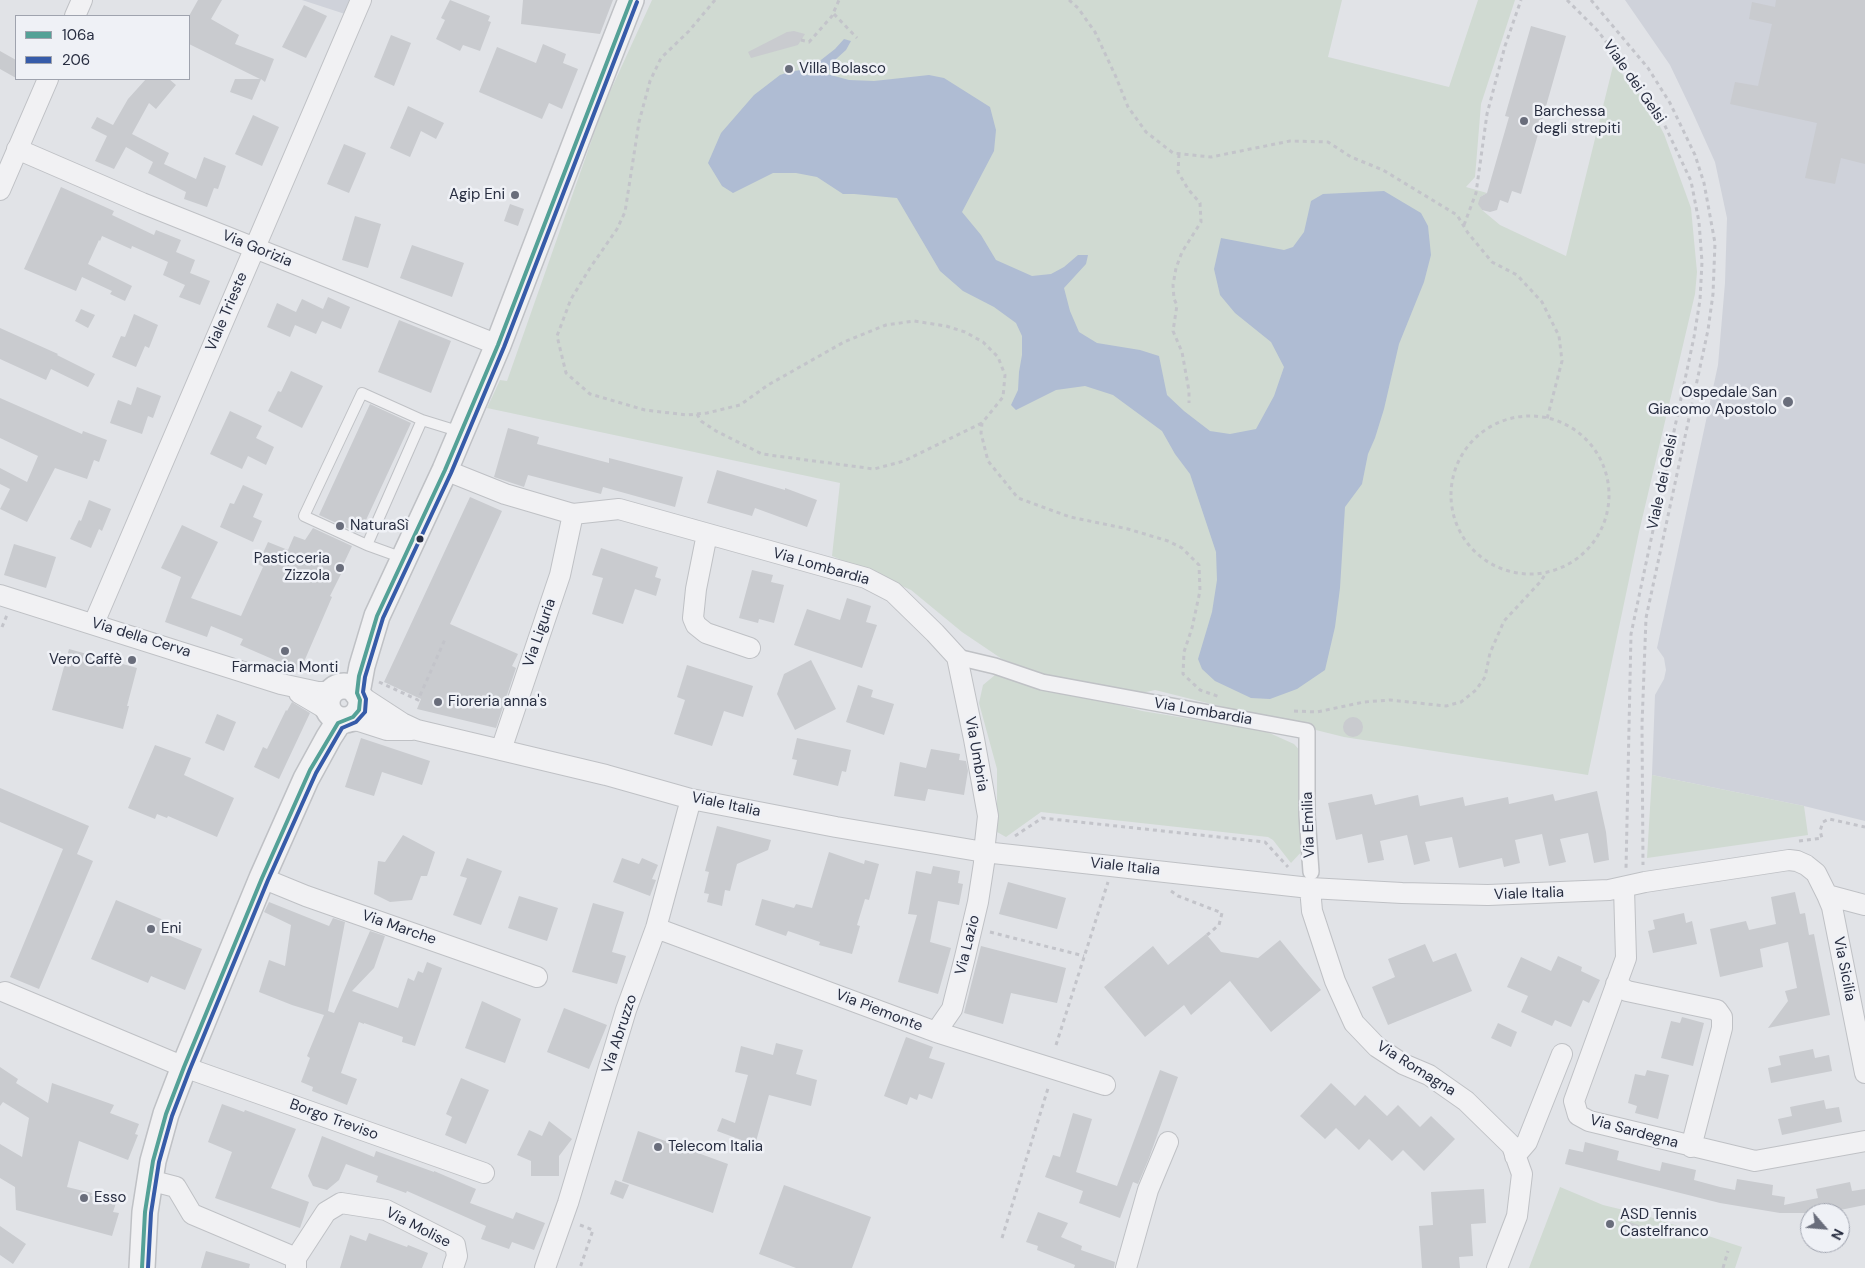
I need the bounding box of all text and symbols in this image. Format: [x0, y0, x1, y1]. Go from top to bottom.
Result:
legend [15, 15, 190, 80]
text: 106a [62, 25, 95, 45]
street label: Viale dei Gelsi [1599, 37, 1669, 127]
text: 206 [62, 50, 90, 70]
place label: Villa Bolasco [799, 60, 886, 78]
marker: Villa Bolasco [783, 63, 795, 75]
place label: Barchessa degli strepiti [1534, 103, 1621, 138]
marker: Barchessa degli strepiti [1518, 115, 1530, 127]
place label: Agip Eni [449, 186, 505, 204]
marker: Agip Eni [509, 189, 521, 201]
street label: Via Gorizia [219, 227, 295, 271]
street label: Viale Trieste [202, 270, 252, 354]
place label: Ospedale San Giacomo Apostolo [1648, 384, 1777, 419]
marker: Ospedale San Giacomo Apostolo [1781, 395, 1795, 409]
street label: Viale dei Gelsi [1644, 432, 1682, 532]
place label: NaturaSì [350, 517, 409, 535]
marker: NaturaSì [334, 520, 346, 532]
unlabelled marker [415, 534, 425, 544]
street label: Via Lombardia [771, 545, 871, 589]
place label: Pasticceria Zizzola [254, 550, 330, 585]
marker: Pasticceria Zizzola [334, 562, 346, 574]
street label: Via Liguria [520, 596, 560, 670]
street label: Via della Cerva [89, 614, 193, 662]
marker: Farmacia Monti [279, 645, 291, 657]
place label: Vero Caffè [49, 651, 122, 669]
marker: Vero Caffè [126, 654, 138, 666]
place label: Farmacia Monti [232, 659, 338, 677]
place label: Fioreria anna's [448, 693, 547, 711]
street label: Via Lombardia [1152, 694, 1254, 730]
marker: Fioreria anna's [432, 696, 444, 708]
street label: Via Umbria [961, 715, 991, 793]
street label: Viale Italia [690, 789, 762, 821]
street label: Via Emilia [1299, 792, 1319, 858]
street label: Viale Italia [1089, 854, 1161, 880]
street label: Viale Italia [1494, 884, 1564, 904]
street label: Via Marche [359, 907, 439, 949]
street label: Via Lazio [952, 913, 984, 977]
place label: Eni [161, 920, 182, 938]
marker: Eni [145, 923, 157, 935]
street label: Via Sicilia [1829, 935, 1859, 1003]
street label: Via Piemonte [833, 986, 925, 1036]
street label: Via Abruzzo [599, 992, 641, 1076]
street label: Via Romagna [1373, 1038, 1459, 1100]
street label: Borgo Treviso [287, 1096, 381, 1144]
street label: Via Sardegna [1588, 1112, 1680, 1152]
place label: Telecom Italia [668, 1138, 763, 1156]
marker: Telecom Italia [652, 1141, 664, 1153]
place label: Esso [94, 1189, 126, 1207]
marker: Esso [78, 1192, 90, 1204]
north arrow [1800, 1203, 1850, 1253]
street label: Via Molise [383, 1204, 453, 1252]
place label: ASD Tennis Castelfranco [1620, 1206, 1709, 1241]
marker: ASD Tennis Castelfranco [1604, 1218, 1616, 1230]
text: N [1827, 1226, 1848, 1243]

